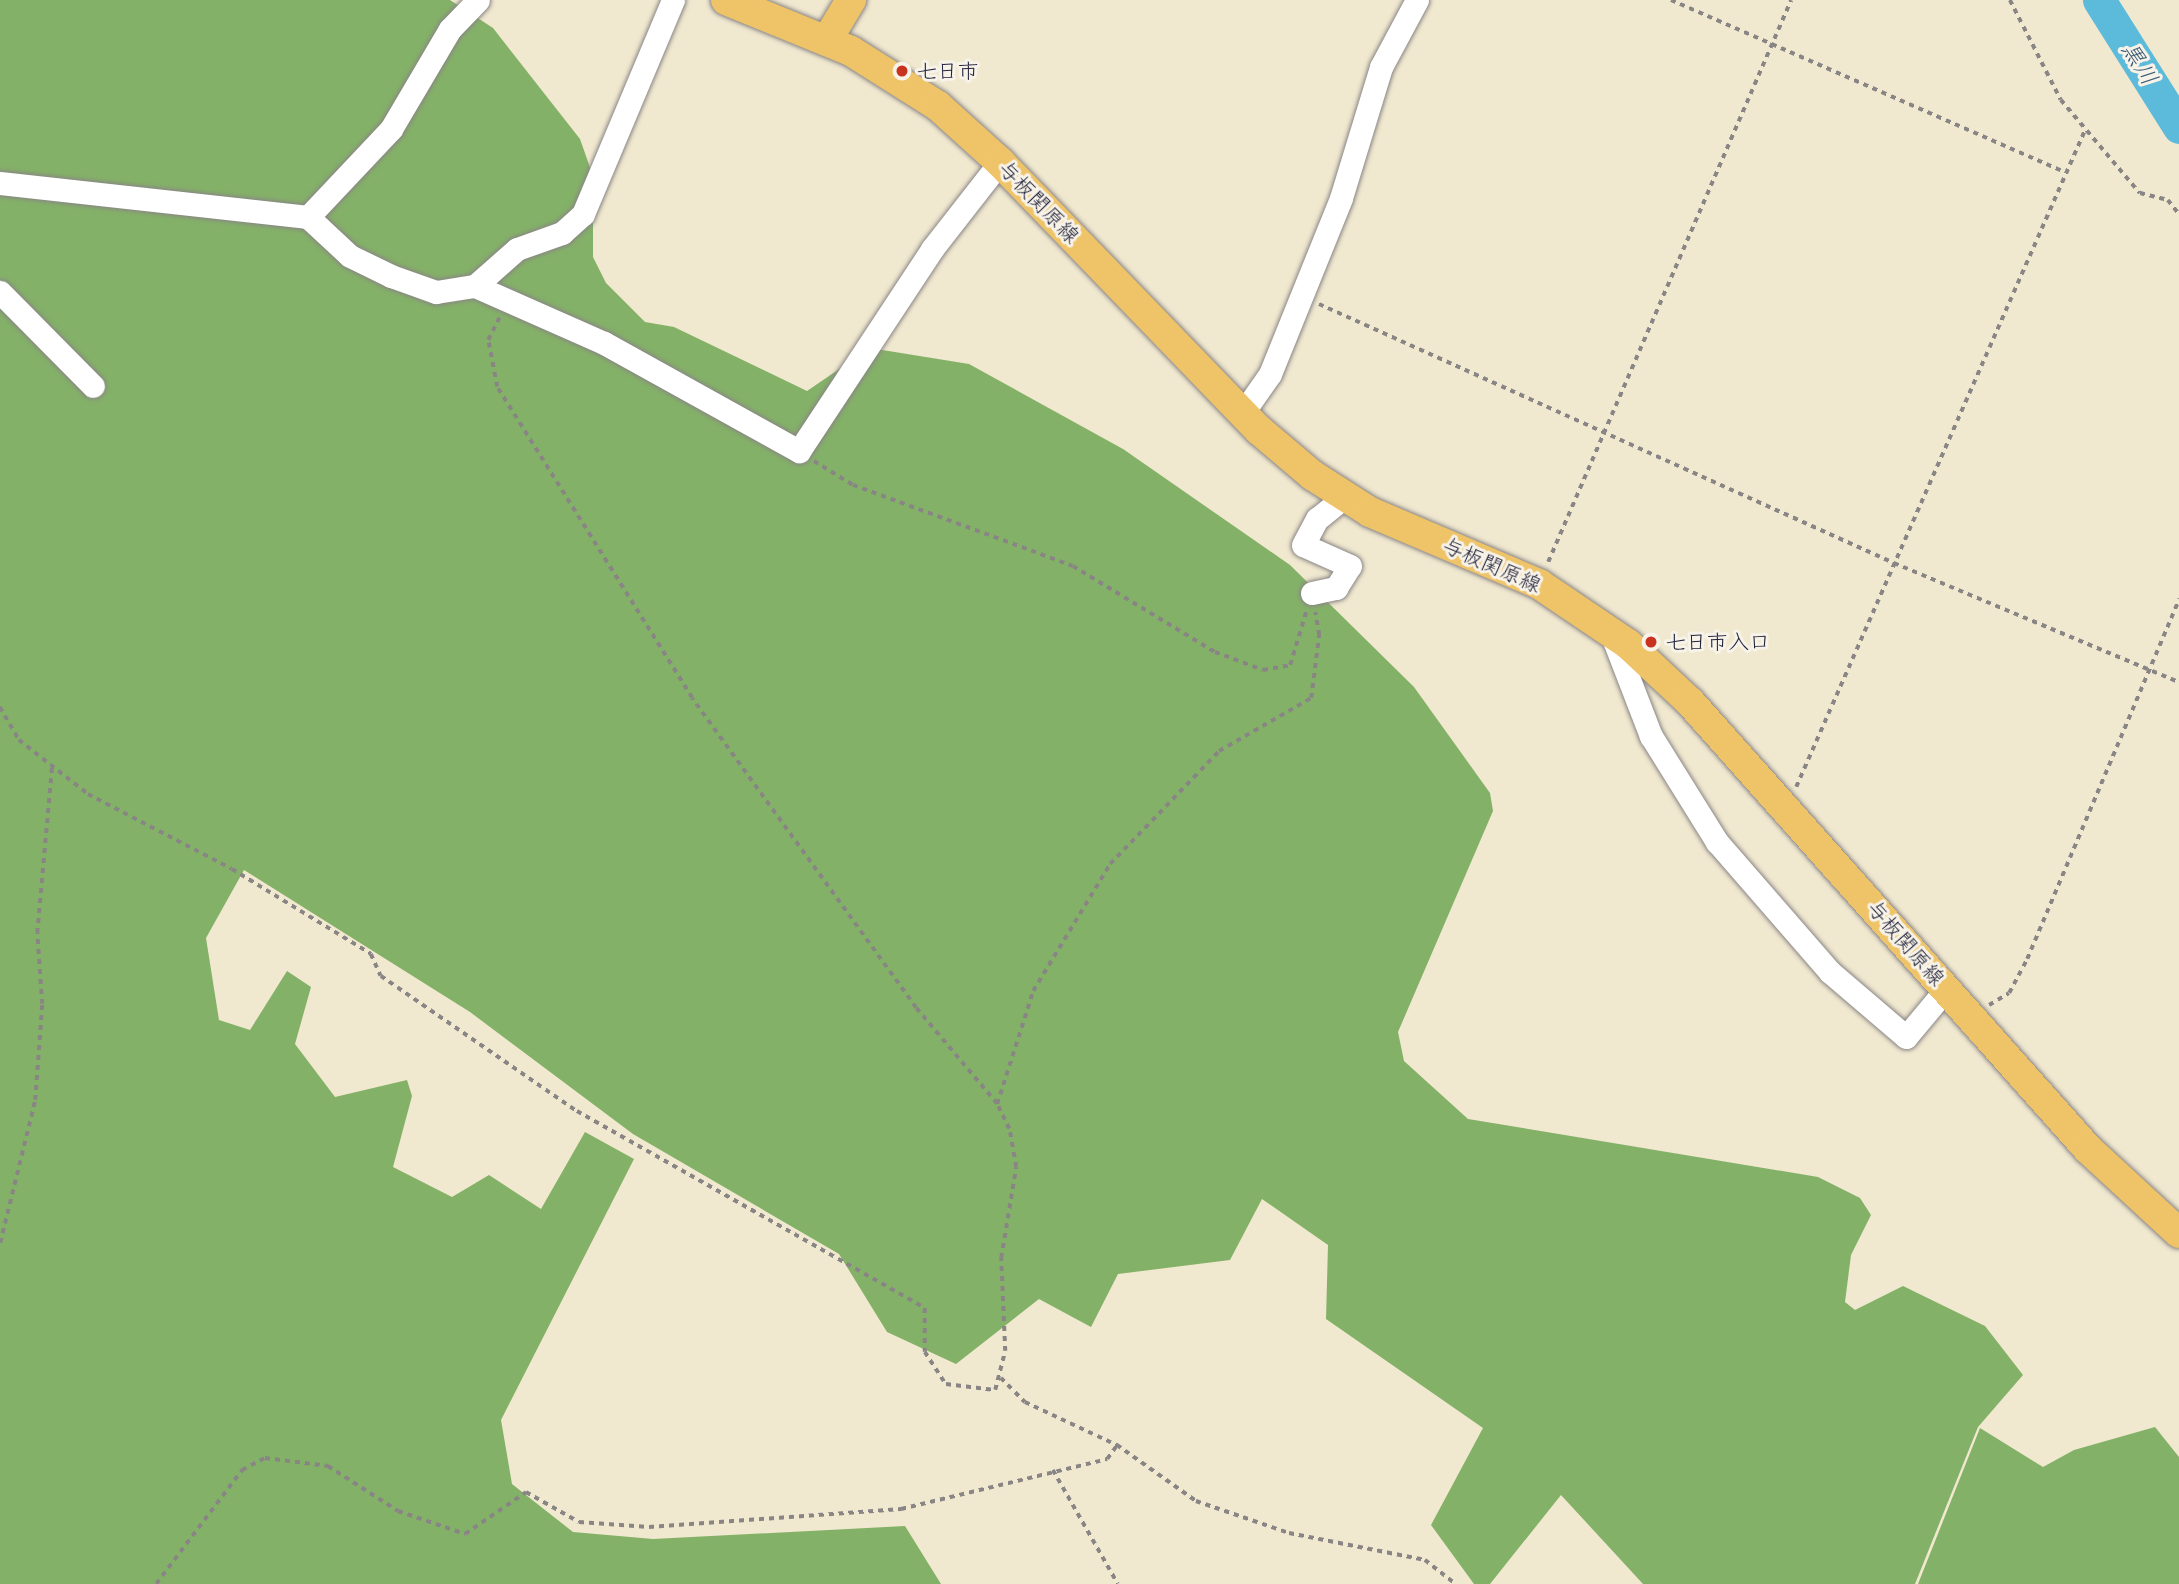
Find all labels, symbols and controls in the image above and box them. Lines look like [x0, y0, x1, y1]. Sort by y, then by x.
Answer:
water label: 黒川 [2115, 37, 2163, 91]
place label: 七日市 [916, 58, 979, 84]
marker: 七日市 [894, 63, 910, 79]
street label: 与板関原線 [993, 155, 1085, 249]
street label: 与板関原線 [1439, 532, 1545, 598]
place label: 七日市入口 [1665, 629, 1770, 655]
marker: 七日市入口 [1643, 634, 1659, 650]
street label: 与板関原線 [1862, 895, 1950, 991]

